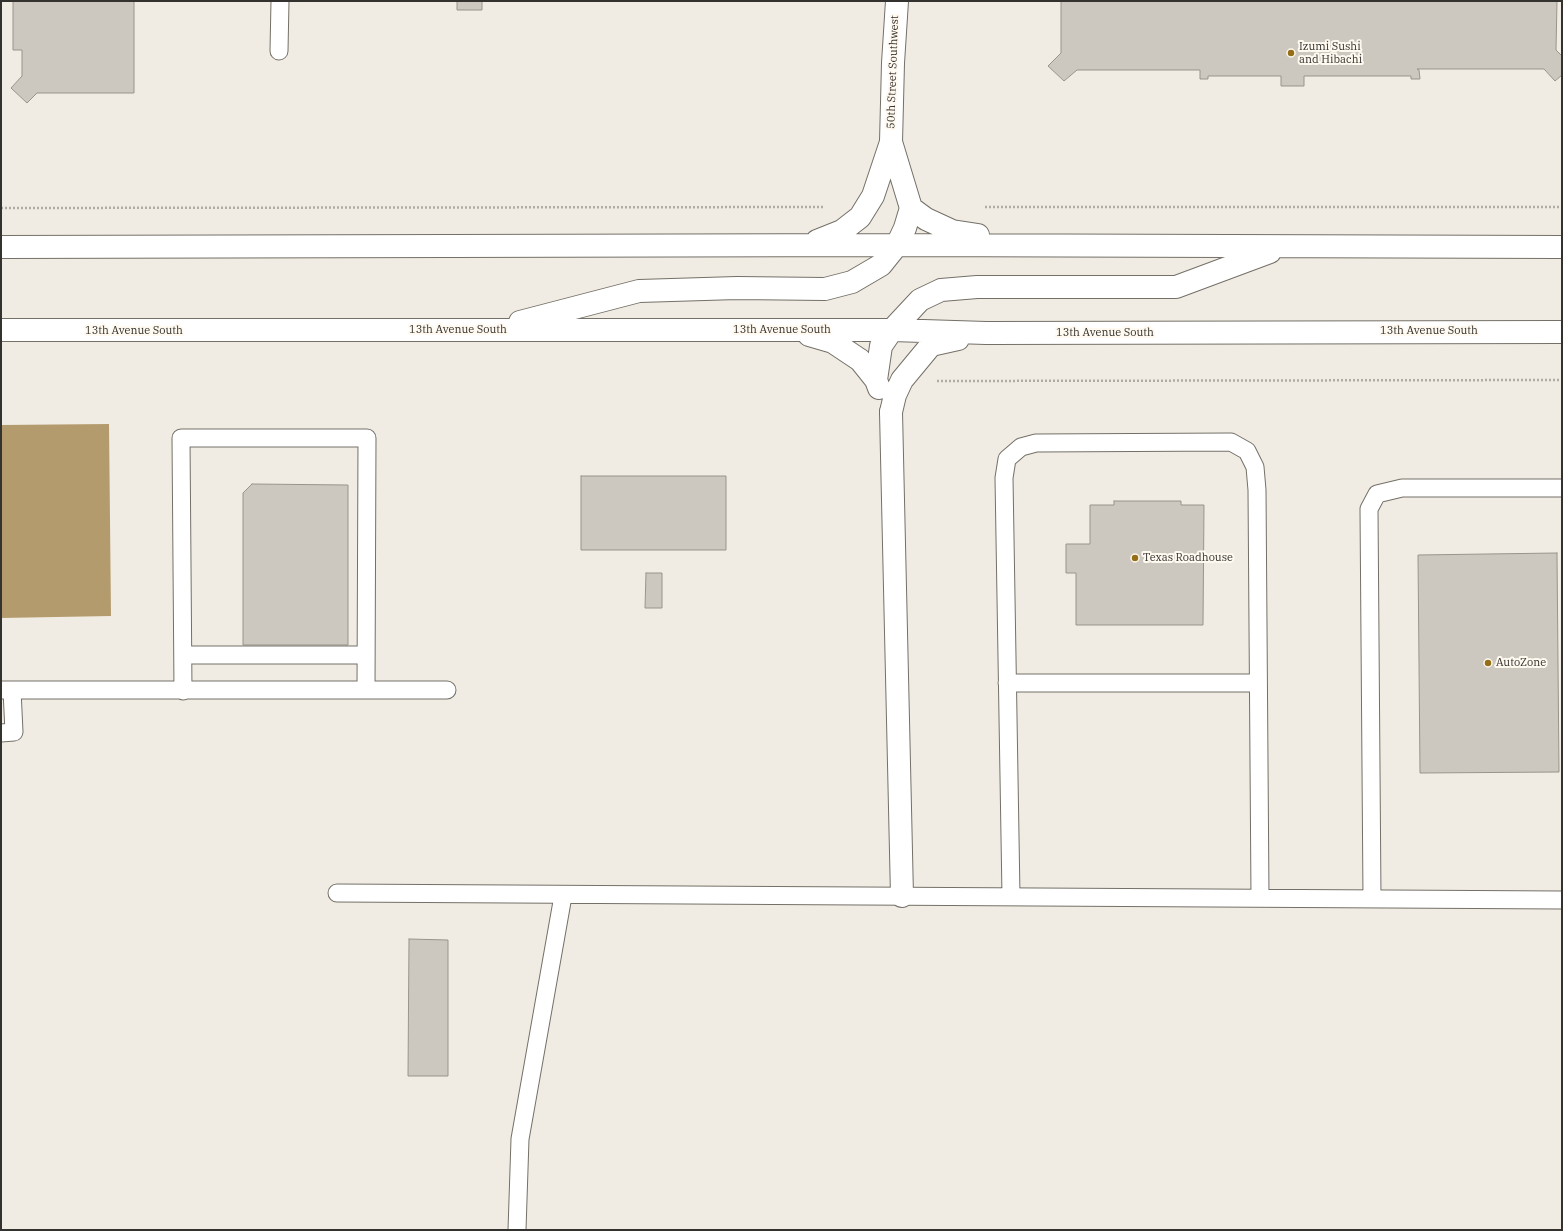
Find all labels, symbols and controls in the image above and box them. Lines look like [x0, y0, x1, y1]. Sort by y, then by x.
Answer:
street label: 50th Street Southwest [884, 15, 902, 129]
place label: Izumi Sushi and Hibachi [1299, 40, 1362, 66]
marker: Izumi Sushi and Hibachi [1286, 48, 1296, 58]
street label: 13th Avenue South [409, 323, 507, 337]
street label: 13th Avenue South [733, 323, 831, 337]
street label: 13th Avenue South [85, 324, 183, 338]
street label: 13th Avenue South [1380, 324, 1478, 338]
street label: 13th Avenue South [1056, 326, 1154, 340]
place label: Texas Roadhouse [1143, 551, 1233, 565]
marker: Texas Roadhouse [1130, 553, 1140, 563]
place label: AutoZone [1496, 656, 1546, 670]
marker: AutoZone [1483, 658, 1493, 668]

